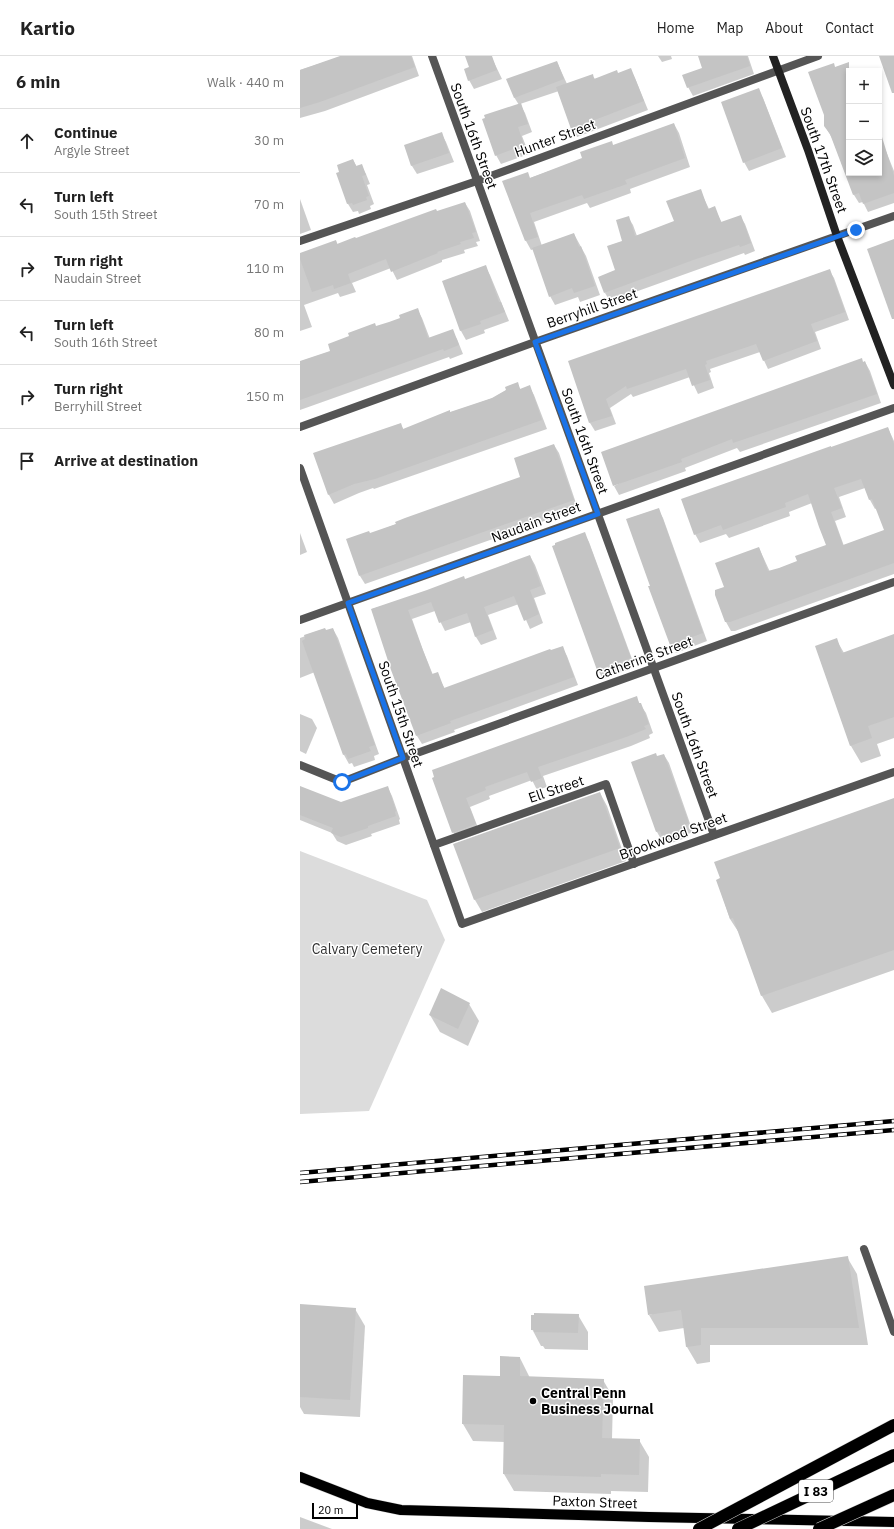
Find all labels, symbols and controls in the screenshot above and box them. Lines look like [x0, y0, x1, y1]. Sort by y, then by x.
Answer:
text: Kartio [20, 16, 75, 40]
text: Home [657, 19, 694, 37]
text: Map [716, 19, 743, 37]
text: About [765, 19, 803, 37]
text: Contact [825, 19, 874, 37]
map controls [846, 68, 882, 176]
button: + [846, 68, 882, 104]
text: 6 min [16, 71, 60, 93]
text: Walk · 440 m [207, 74, 284, 91]
street label: South 16th Street [446, 81, 502, 192]
button: − [846, 104, 882, 140]
street label: South 17th Street [796, 105, 852, 216]
street label: Hunter Street [512, 115, 598, 161]
text: Continue [54, 123, 118, 142]
icon: ahead [16, 130, 38, 152]
text: 30 m [254, 132, 284, 149]
button: layers [846, 140, 882, 176]
text: Argyle Street [54, 142, 130, 159]
text: Turn left [54, 187, 114, 206]
icon: left [16, 194, 38, 216]
text: 70 m [254, 196, 284, 213]
text: South 15th Street [54, 206, 158, 223]
route end [847, 221, 865, 239]
text: Turn right [54, 251, 123, 270]
icon: right [16, 258, 38, 280]
text: 110 m [246, 260, 284, 277]
text: Naudain Street [54, 270, 141, 287]
street label: Berryhill Street [544, 284, 640, 332]
text: Turn left [54, 315, 114, 334]
icon: left [16, 322, 38, 344]
text: 80 m [254, 324, 284, 341]
text: South 16th Street [54, 334, 158, 351]
text: Turn right [54, 379, 123, 398]
icon: right [16, 386, 38, 408]
street label: South 16th Street [557, 386, 613, 497]
text: 150 m [246, 388, 284, 405]
text: Berryhill Street [54, 398, 142, 415]
icon: arrive [16, 450, 38, 472]
text: Arrive at destination [54, 451, 198, 470]
street label: Naudain Street [489, 497, 583, 547]
street label: Catherine Street [593, 632, 695, 684]
street label: South 15th Street [374, 658, 428, 770]
street label: South 16th Street [667, 690, 723, 801]
street label: Ell Street [526, 771, 586, 807]
route start [333, 773, 351, 791]
street label: Brookwood Street [617, 808, 729, 864]
park label: Calvary Cemetery [312, 940, 422, 958]
place label: Central Penn Business Journal [541, 1384, 654, 1418]
marker: Central Penn Business Journal [528, 1396, 538, 1406]
road number: I 83 [799, 1480, 833, 1502]
street label: Paxton Street [552, 1492, 638, 1512]
scale bar [312, 1501, 358, 1520]
text: 20 m [318, 1503, 343, 1517]

